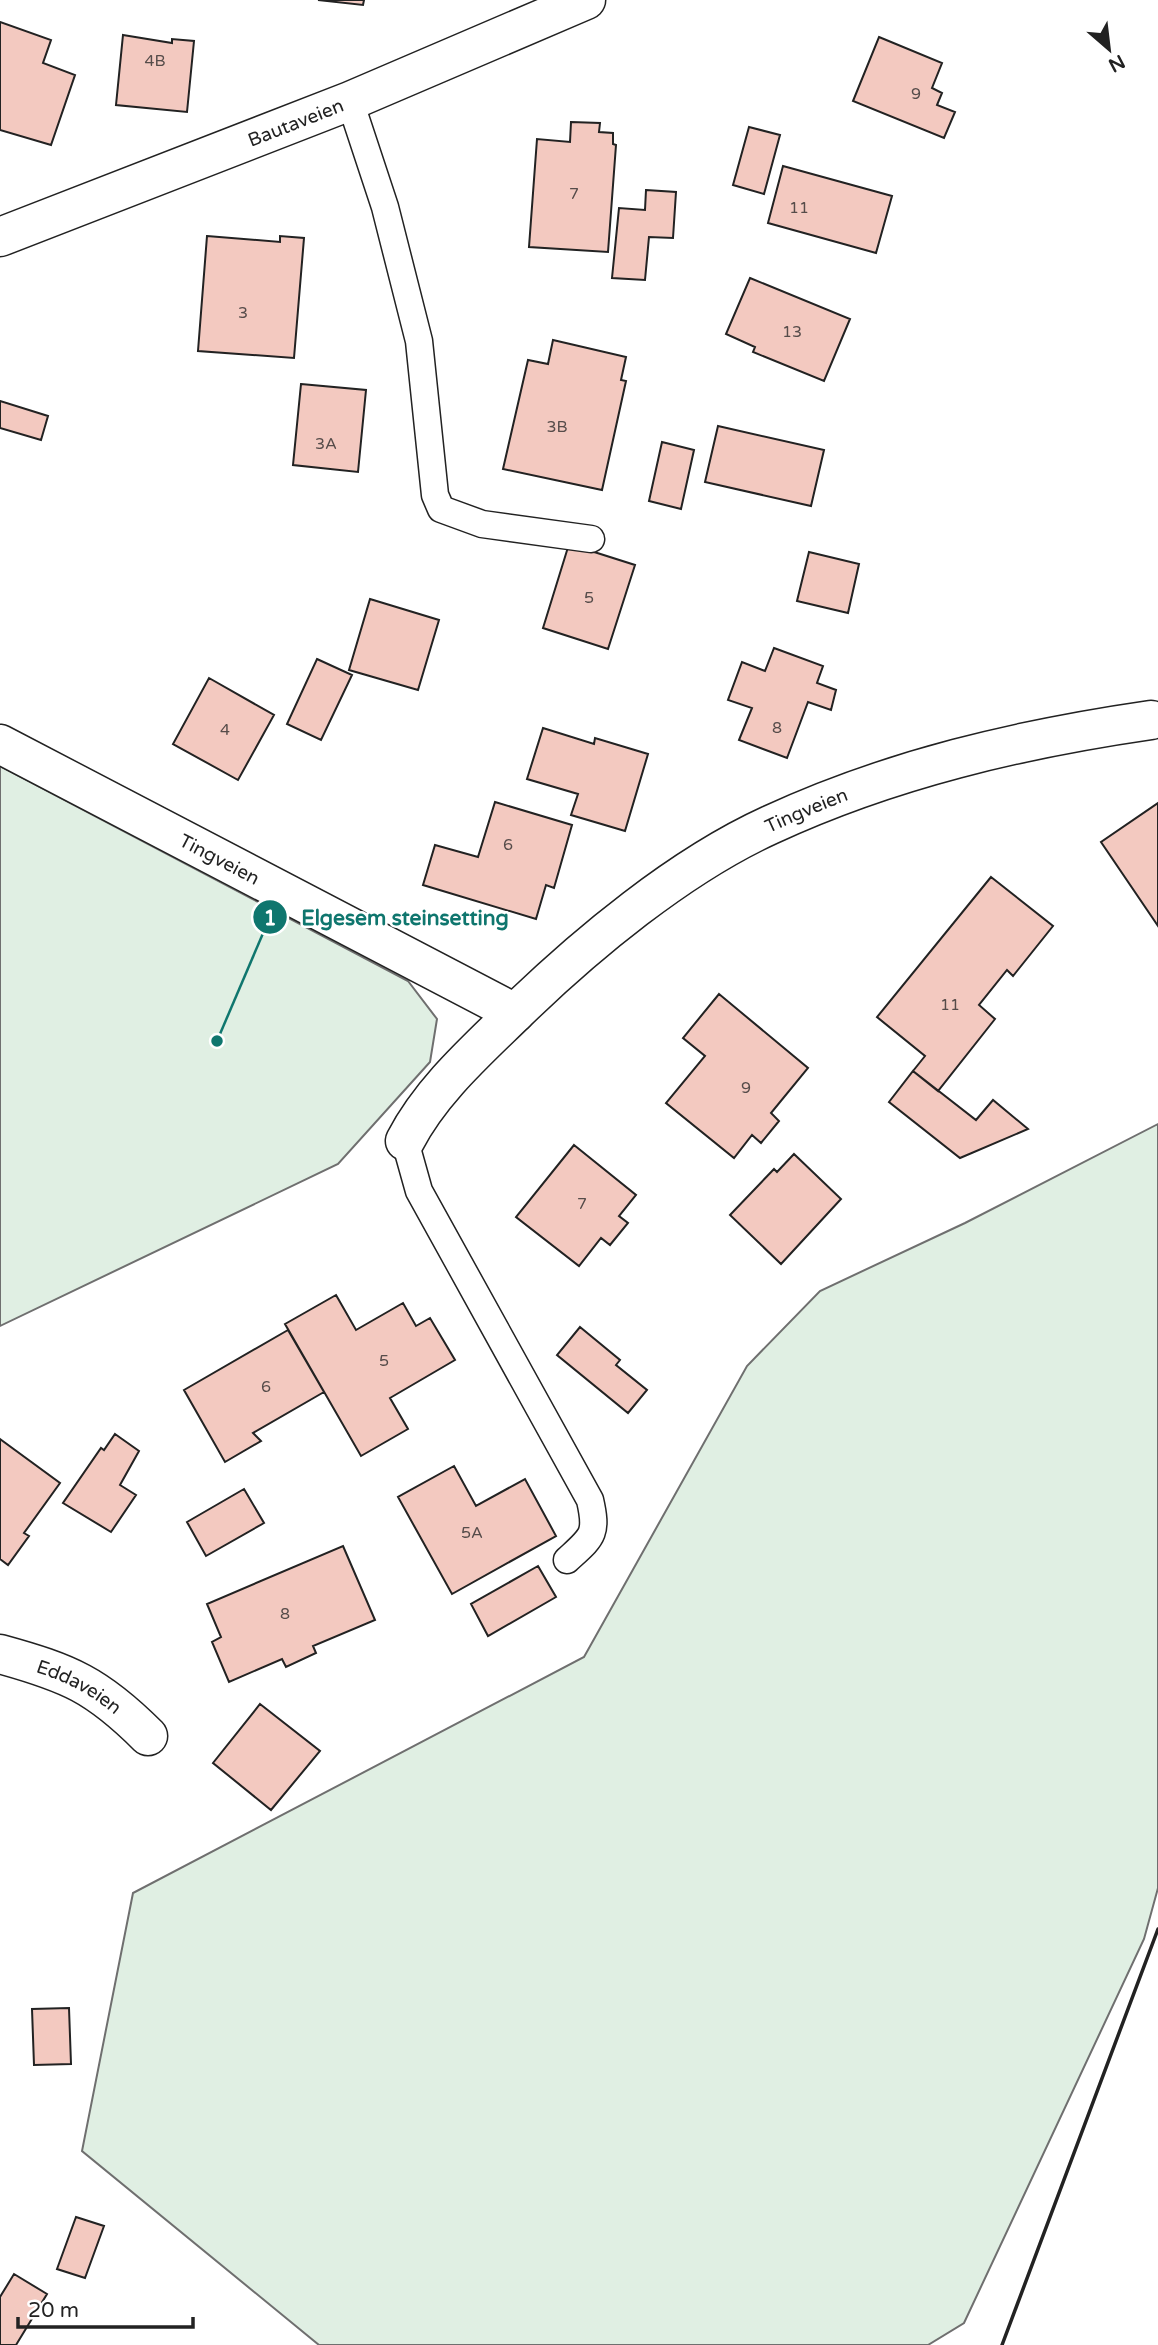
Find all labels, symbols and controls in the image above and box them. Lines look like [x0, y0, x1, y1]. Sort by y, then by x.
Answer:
north arrow [1074, 14, 1144, 84]
text: N [1105, 50, 1128, 76]
house number: 4B [144, 51, 166, 71]
house number: 9 [911, 84, 921, 104]
street label: Bautaveien [245, 95, 347, 152]
house number: 7 [569, 184, 579, 204]
house number: 11 [789, 198, 809, 218]
house number: 3 [238, 303, 248, 323]
house number: 13 [782, 322, 802, 342]
house number: 3B [546, 417, 568, 437]
house number: 3A [315, 434, 337, 454]
house number: 5 [584, 588, 594, 608]
house number: 8 [772, 718, 782, 738]
house number: 4 [220, 720, 230, 740]
street label: Tingveien [762, 784, 851, 838]
street label: Tingveien [175, 830, 263, 890]
house number: 6 [503, 835, 513, 855]
callout: Elgesem steinsetting [252, 896, 523, 938]
text: 1 [263, 906, 277, 931]
text: Elgesem steinsetting [301, 906, 509, 931]
house number: 11 [940, 995, 960, 1015]
house number: 9 [741, 1078, 751, 1098]
house number: 7 [577, 1194, 587, 1214]
house number: 5 [379, 1351, 389, 1371]
house number: 6 [261, 1377, 271, 1397]
house number: 5A [461, 1523, 483, 1543]
house number: 8 [280, 1604, 290, 1624]
street label: Eddaveien [34, 1656, 126, 1719]
scale bar [18, 2286, 192, 2330]
text: 20 m [28, 2298, 79, 2323]

